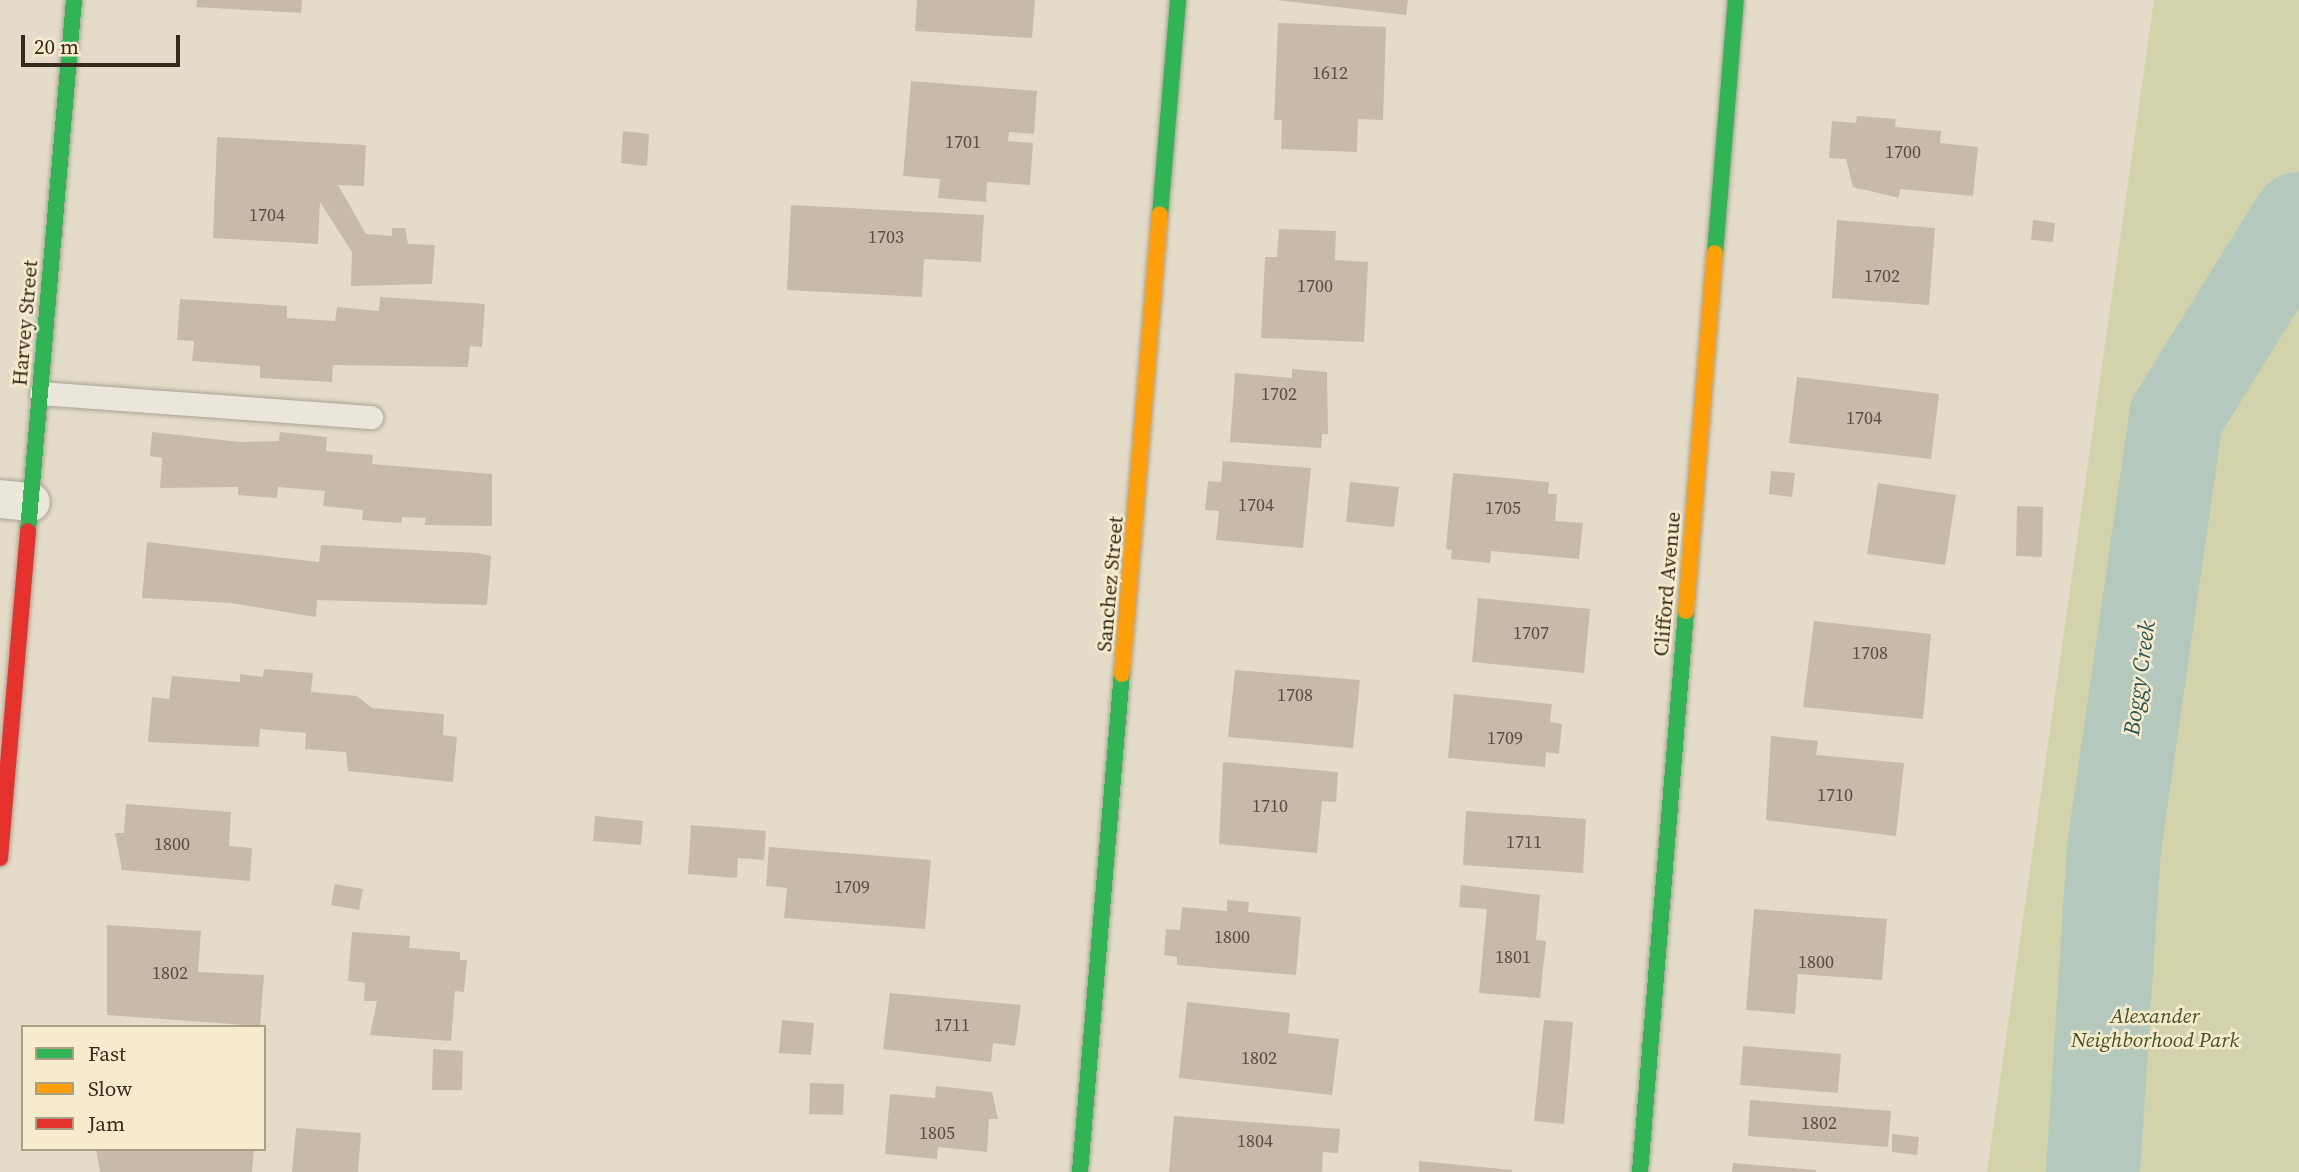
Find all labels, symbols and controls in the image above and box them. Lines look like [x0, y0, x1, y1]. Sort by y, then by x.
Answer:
scale bar [24, 21, 184, 65]
text: 20 m [34, 32, 79, 61]
house number: 1612 [1312, 62, 1348, 84]
house number: 1701 [945, 131, 981, 153]
house number: 1700 [1885, 141, 1921, 163]
house number: 1704 [249, 204, 285, 226]
house number: 1703 [868, 226, 904, 248]
street label: Harvey Street [7, 259, 43, 387]
house number: 1702 [1864, 265, 1900, 287]
house number: 1700 [1297, 275, 1333, 297]
house number: 1702 [1261, 383, 1297, 405]
house number: 1704 [1846, 407, 1882, 429]
house number: 1704 [1238, 494, 1274, 516]
house number: 1705 [1485, 497, 1521, 519]
street label: Clifford Avenue [1648, 511, 1686, 657]
street label: Sanchez Street [1092, 515, 1128, 653]
water label: Boggy Creek [2117, 619, 2161, 737]
house number: 1707 [1513, 622, 1549, 644]
house number: 1708 [1852, 642, 1888, 664]
house number: 1708 [1277, 684, 1313, 706]
house number: 1709 [1487, 727, 1523, 749]
house number: 1710 [1817, 784, 1853, 806]
house number: 1710 [1252, 795, 1288, 817]
house number: 1711 [1506, 831, 1542, 853]
house number: 1800 [154, 833, 190, 855]
house number: 1709 [834, 876, 870, 898]
house number: 1800 [1214, 926, 1250, 948]
house number: 1801 [1495, 946, 1531, 968]
house number: 1800 [1798, 951, 1834, 973]
house number: 1802 [152, 962, 188, 984]
park label: Alexander Neighborhood Park [2071, 1003, 2239, 1053]
house number: 1711 [934, 1014, 970, 1036]
legend [21, 1025, 266, 1151]
text: Fast [88, 1039, 126, 1068]
house number: 1802 [1241, 1047, 1277, 1069]
text: Slow [88, 1074, 132, 1103]
text: Jam [88, 1109, 125, 1138]
house number: 1802 [1801, 1112, 1837, 1134]
house number: 1805 [919, 1122, 955, 1144]
house number: 1804 [1237, 1130, 1273, 1152]

